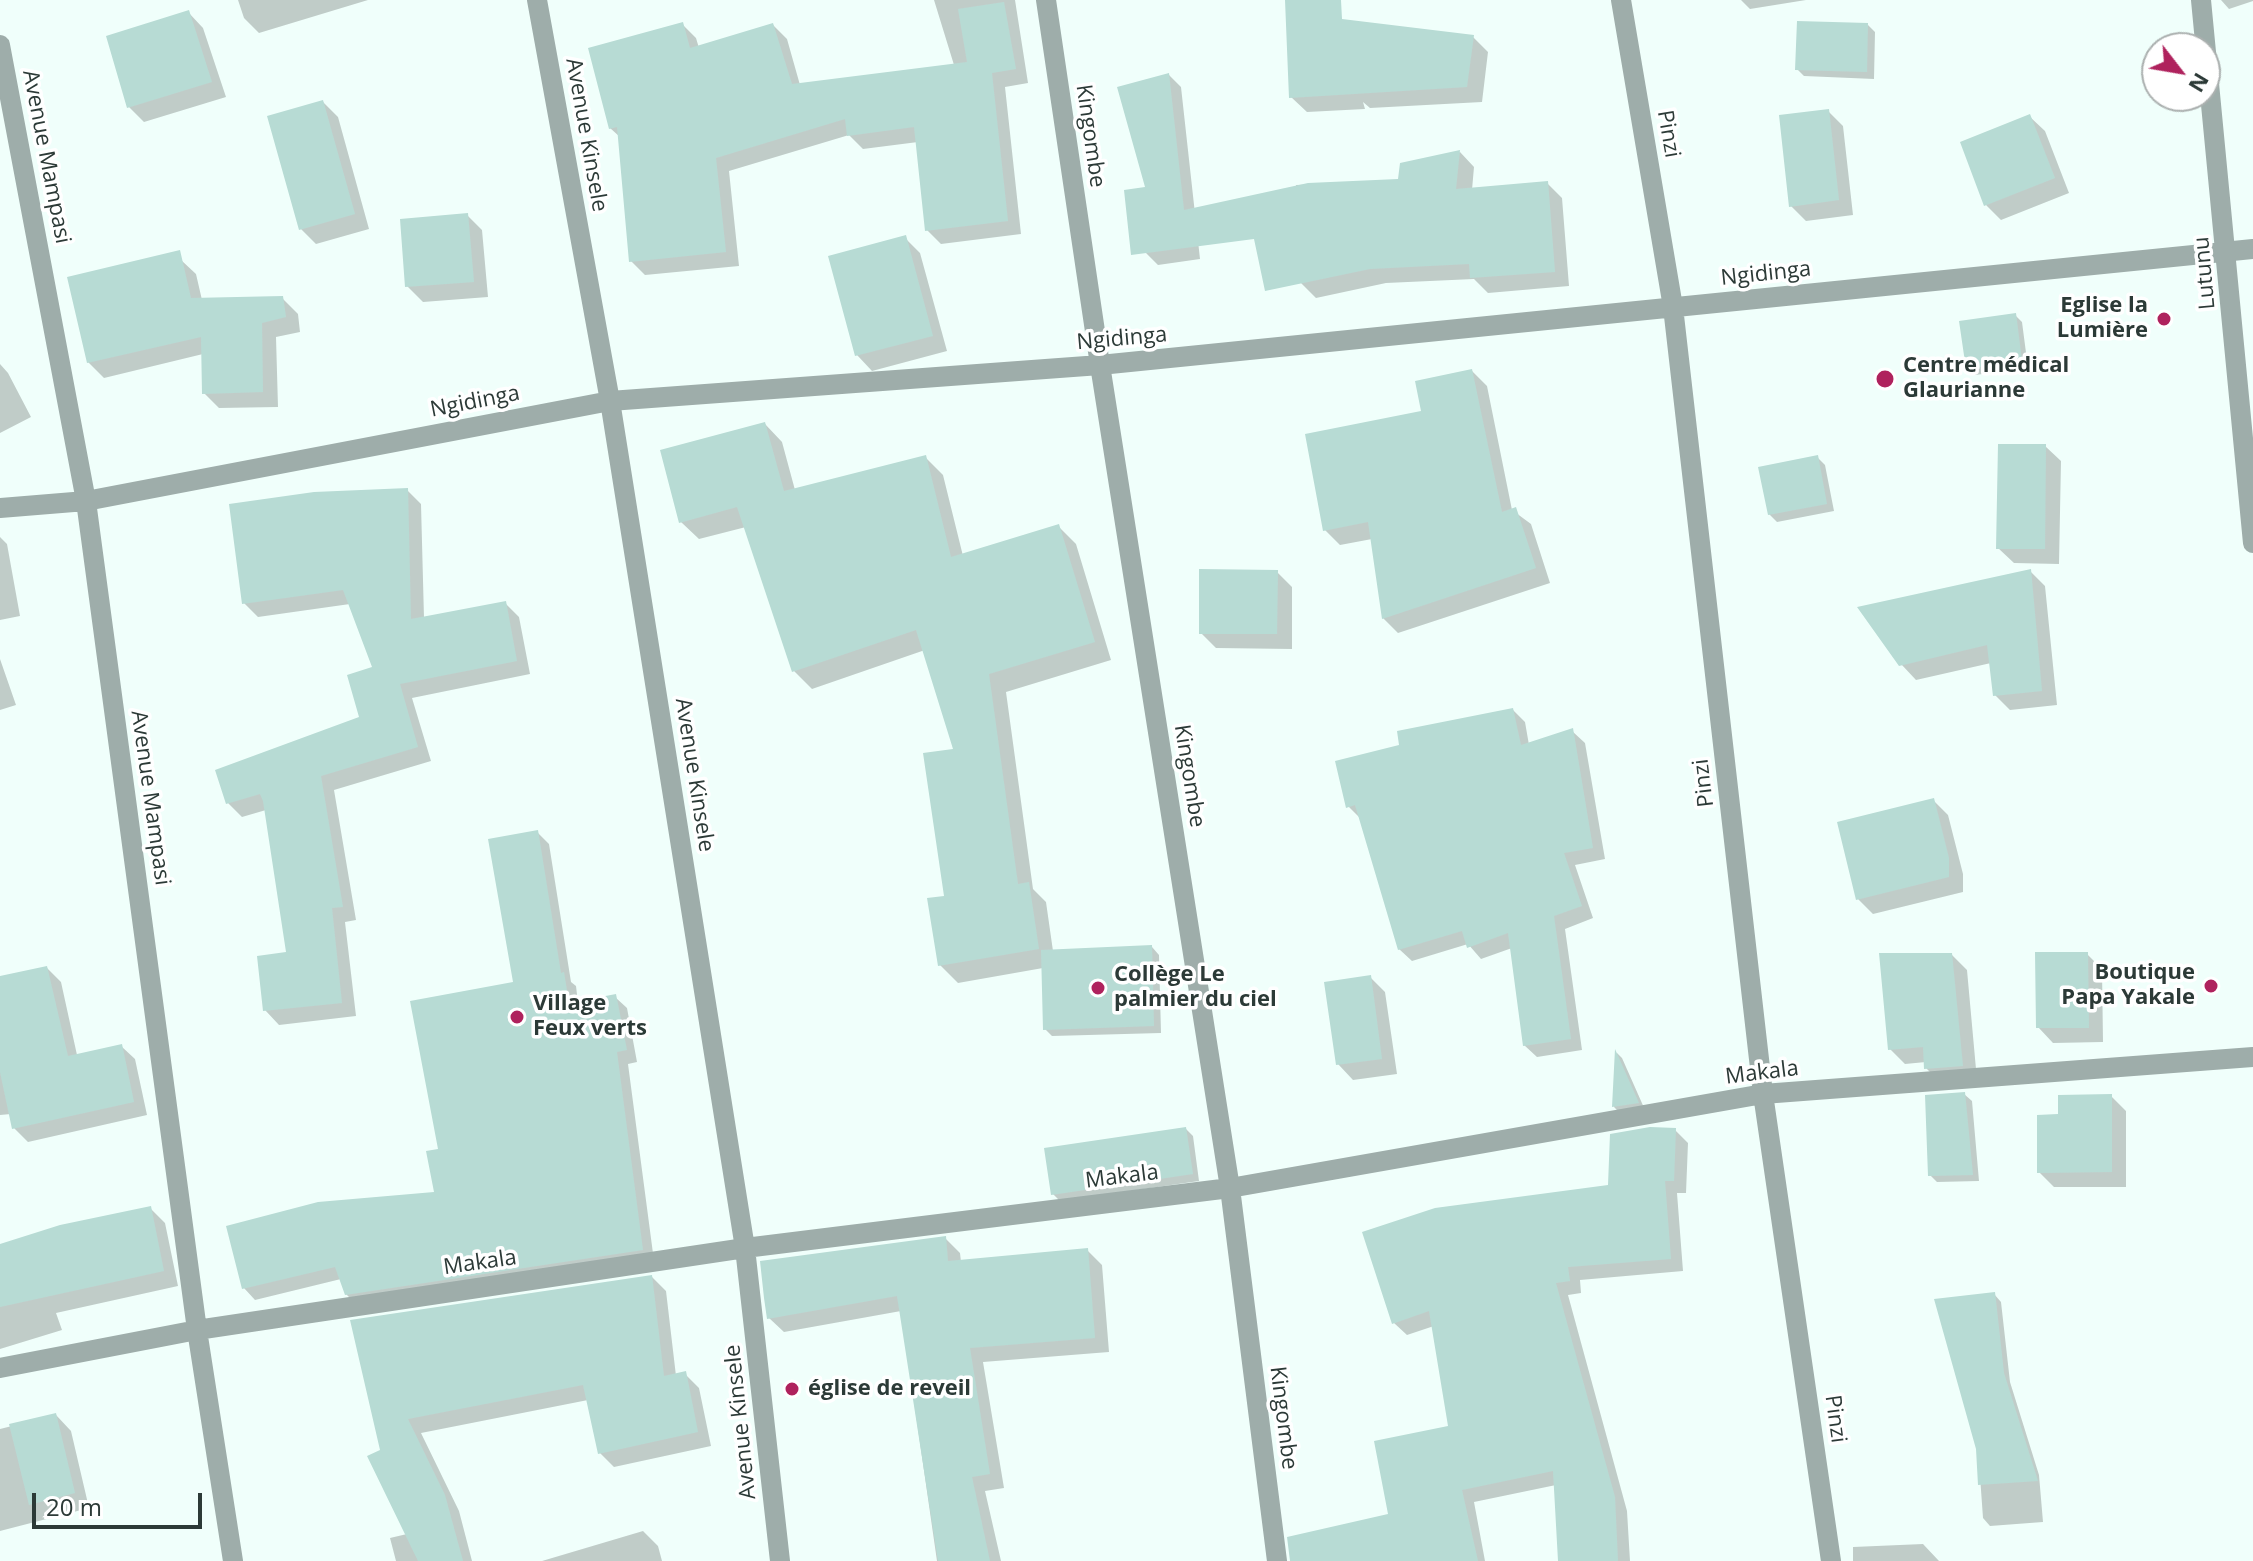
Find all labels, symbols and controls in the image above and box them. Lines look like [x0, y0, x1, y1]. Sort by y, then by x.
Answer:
north arrow [2141, 32, 2221, 112]
street label: Avenue Kinsele [559, 56, 613, 214]
street label: Avenue Mampasi [16, 68, 76, 246]
text: N [2182, 68, 2217, 99]
street label: Kingombe [1070, 83, 1110, 189]
street label: Pinzi [1651, 108, 1685, 160]
street label: Lutunu [2189, 235, 2221, 311]
street label: Ngidinga [1719, 256, 1813, 292]
place label: Eglise la Lumière [2057, 293, 2148, 344]
marker: Eglise la Lumière [2155, 310, 2173, 328]
street label: Ngidinga [1076, 322, 1168, 356]
place label: Centre médical Glaurianne [1903, 353, 2069, 404]
marker: Centre médical Glaurianne [1874, 368, 1896, 390]
street label: Ngidinga [428, 380, 522, 424]
street label: Avenue Kinsele [669, 696, 719, 854]
street label: Avenue Mampasi [125, 709, 175, 887]
street label: Kingombe [1168, 723, 1210, 829]
street label: Pinzi [1688, 757, 1720, 809]
place label: Boutique Papa Yakale [2061, 960, 2195, 1012]
place label: Collège Le palmier du ciel [1114, 962, 1277, 1014]
marker: Boutique Papa Yakale [2202, 977, 2220, 995]
marker: Collège Le palmier du ciel [1089, 979, 1107, 997]
place label: Village Feux verts [533, 991, 647, 1042]
marker: Village Feux verts [508, 1008, 526, 1026]
street label: Makala [1724, 1055, 1800, 1091]
street label: Makala [1084, 1159, 1160, 1195]
street label: Makala [442, 1245, 518, 1281]
street label: Avenue Kinsele [720, 1343, 762, 1501]
street label: Kingombe [1264, 1365, 1302, 1471]
place label: église de reveil [808, 1376, 971, 1402]
marker: église de reveil [783, 1380, 801, 1398]
street label: Pinzi [1819, 1393, 1851, 1445]
scale bar [36, 1477, 206, 1527]
text: 20 m [46, 1490, 102, 1523]

